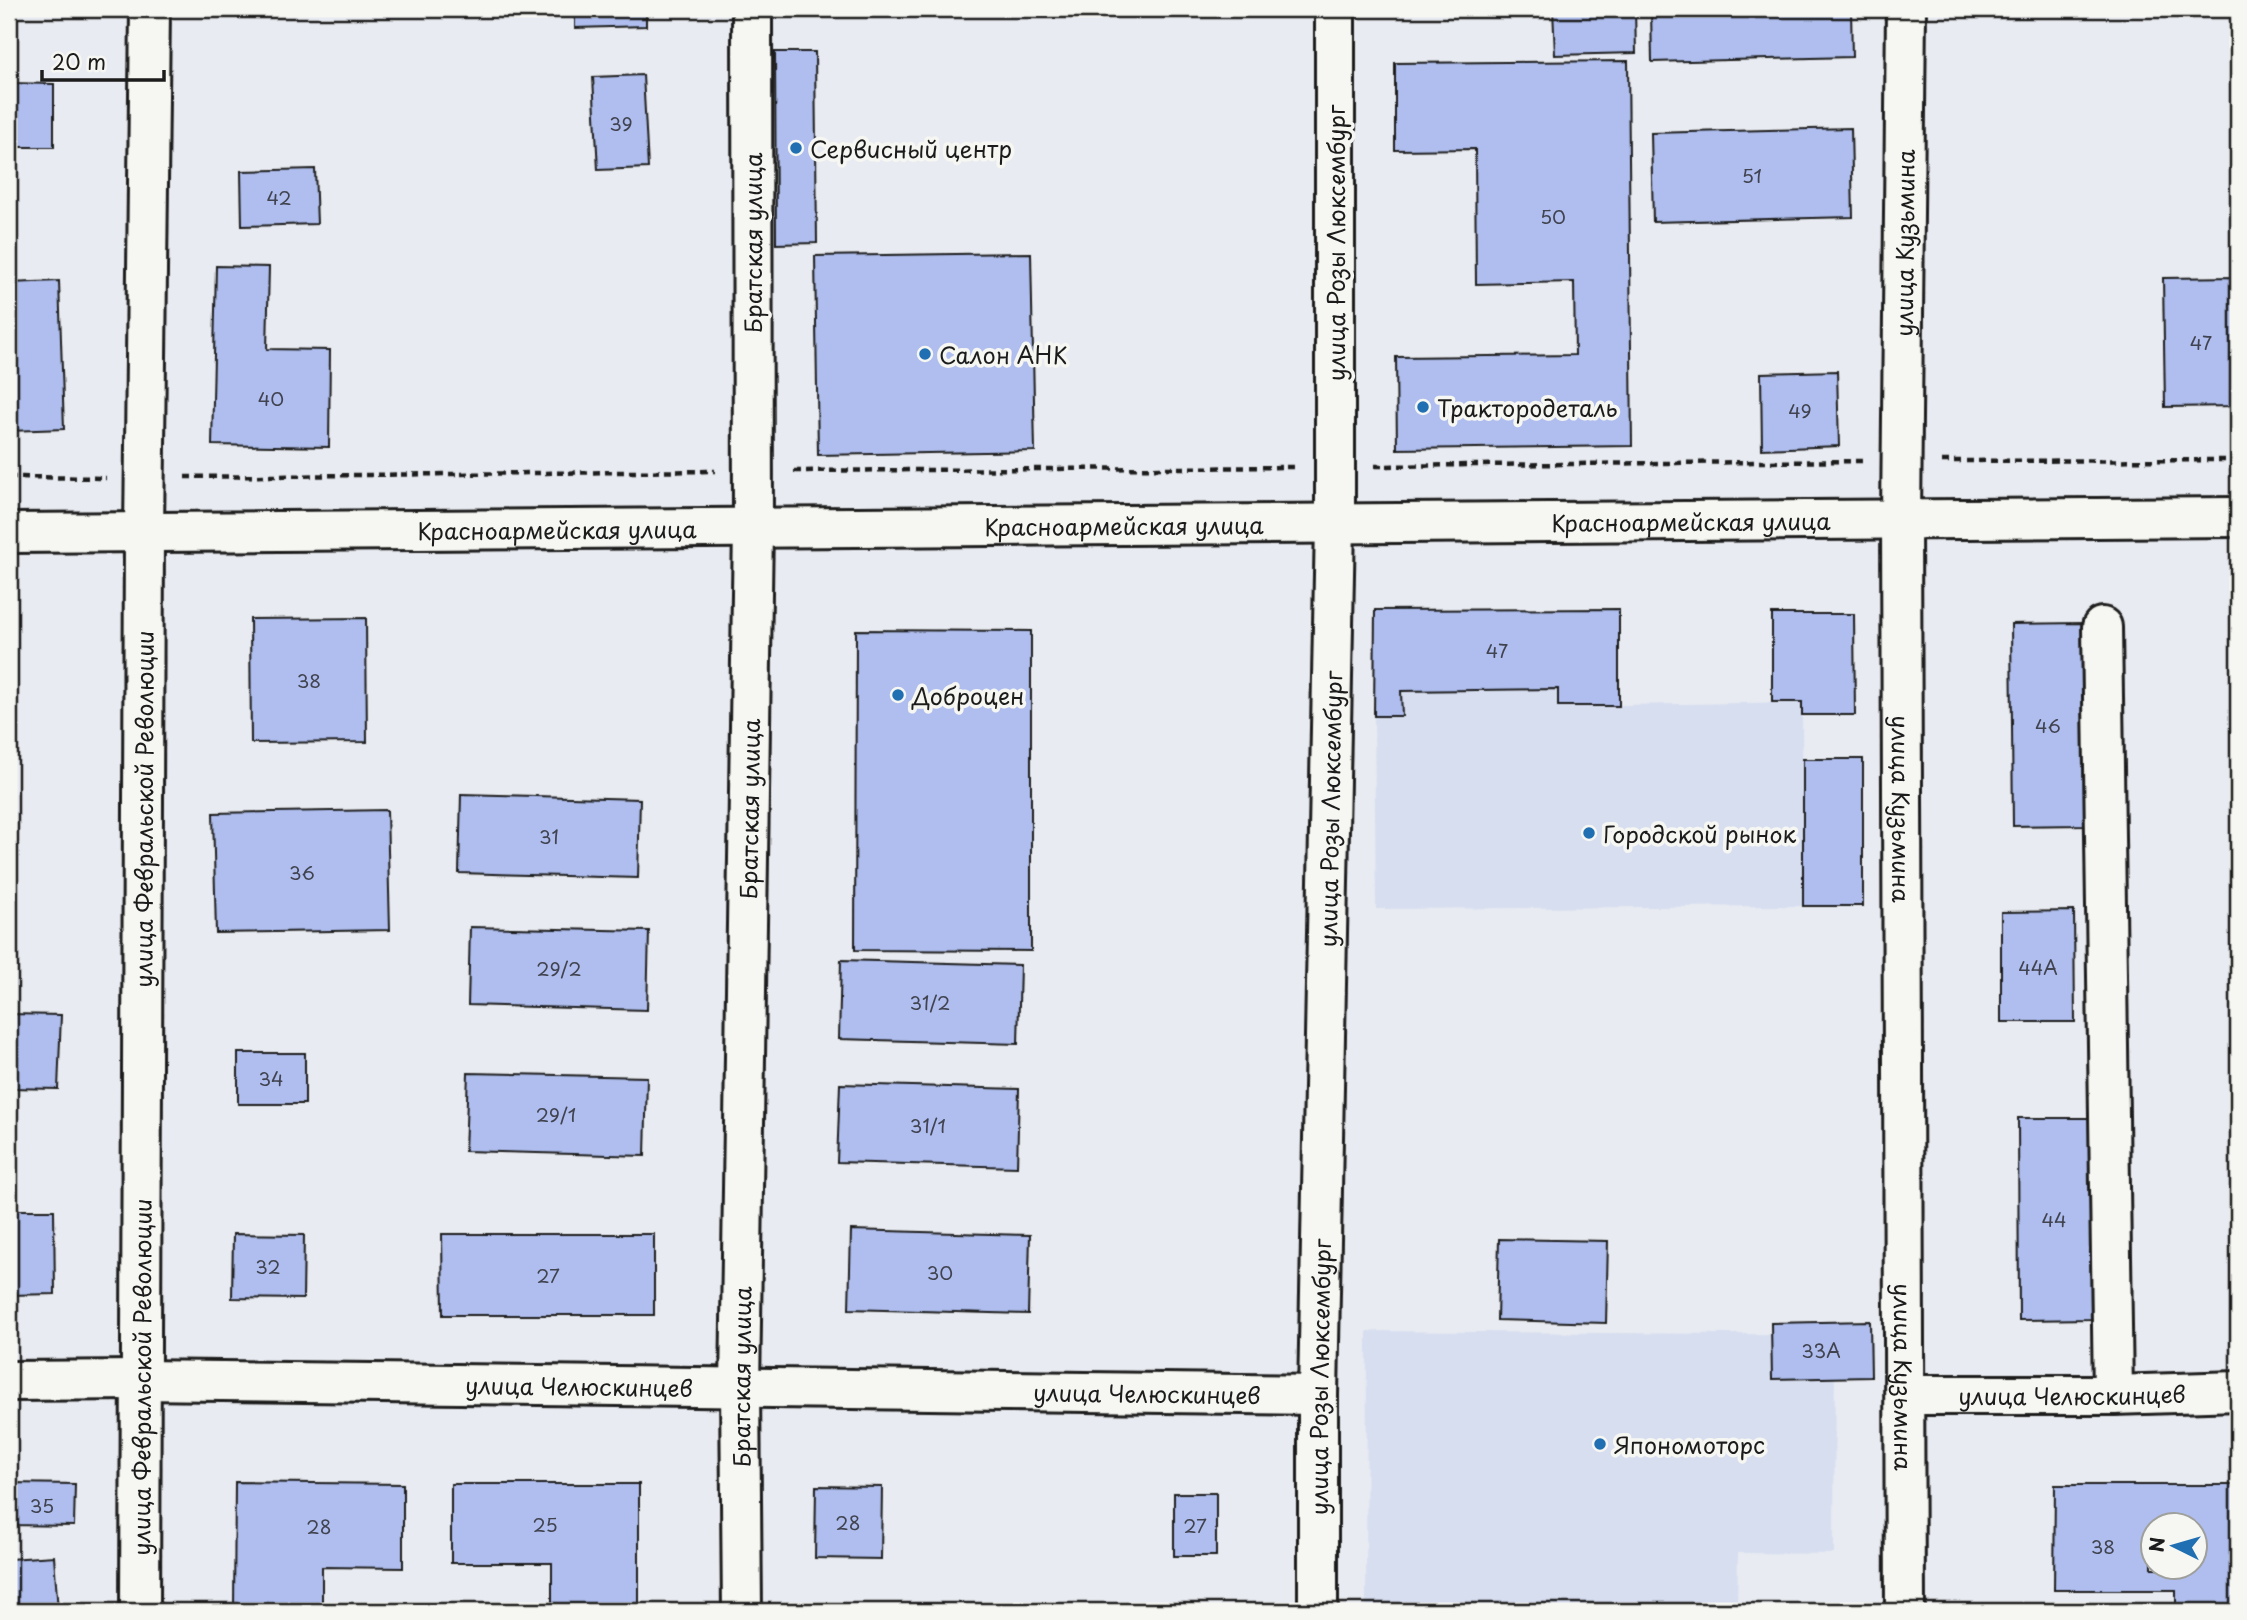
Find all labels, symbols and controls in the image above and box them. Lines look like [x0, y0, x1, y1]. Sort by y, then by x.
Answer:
scale bar [42, 38, 164, 82]
text: 20 m [52, 45, 106, 77]
street label: улица Розы Люксембург [1318, 104, 1353, 381]
house number: 39 [609, 109, 633, 137]
place label: Сервисный центр [810, 131, 1012, 166]
marker: Сервисный центр [788, 140, 804, 156]
street label: улица Кузьмина [1885, 149, 1922, 337]
street label: Братская улица [735, 152, 770, 333]
house number: 51 [1742, 161, 1762, 189]
house number: 42 [266, 183, 292, 211]
house number: 50 [1540, 202, 1566, 230]
house number: 47 [2190, 328, 2212, 356]
place label: Салон АНК [939, 337, 1067, 372]
marker: Салон АНК [917, 346, 933, 362]
house number: 40 [258, 384, 284, 412]
place label: Трактородеталь [1437, 390, 1618, 425]
house number: 49 [1788, 396, 1812, 424]
marker: Трактородеталь [1415, 399, 1431, 415]
street label: Красноармейская улица [1551, 502, 1831, 539]
street label: Красноармейская улица [984, 506, 1264, 543]
street label: Красноармейская улица [417, 511, 697, 548]
street label: улица Февральской Революции [125, 630, 161, 988]
house number: 47 [1486, 636, 1508, 664]
house number: 38 [297, 666, 321, 694]
street label: улица Розы Люксембург [1309, 670, 1350, 948]
place label: Доброцен [911, 678, 1024, 713]
marker: Доброцен [890, 687, 906, 703]
house number: 46 [2035, 711, 2061, 739]
street label: улица Кузьмина [1884, 715, 1920, 903]
street label: Братская улица [730, 718, 768, 900]
place label: Городской рынок [1603, 816, 1796, 851]
house number: 31 [539, 822, 559, 850]
marker: Городской рынок [1581, 825, 1597, 841]
house number: 36 [289, 858, 315, 886]
house number: 44А [2018, 953, 2058, 981]
house number: 29/2 [536, 954, 582, 982]
house number: 31/2 [910, 988, 950, 1016]
house number: 34 [258, 1064, 284, 1092]
house number: 29/1 [536, 1100, 576, 1128]
house number: 31/1 [910, 1111, 946, 1139]
street label: улица Февральской Революции [123, 1198, 159, 1556]
house number: 44 [2041, 1205, 2067, 1233]
street label: улица Розы Люксембург [1300, 1238, 1339, 1515]
house number: 32 [255, 1252, 281, 1280]
house number: 30 [927, 1258, 953, 1286]
house number: 27 [536, 1261, 560, 1289]
street label: улица Кузьмина [1886, 1283, 1922, 1471]
street label: Братская улица [722, 1286, 759, 1468]
house number: 33А [1801, 1336, 1841, 1364]
street label: улица Челюскинцев [465, 1367, 693, 1405]
street label: улица Челюскинцев [1033, 1374, 1261, 1412]
street label: улица Челюскинцев [1958, 1375, 2186, 1413]
place label: Япономоторс [1614, 1427, 1765, 1462]
marker: Япономоторс [1592, 1436, 1608, 1452]
house number: 35 [30, 1491, 54, 1519]
house number: 28 [835, 1508, 861, 1536]
house number: 25 [532, 1510, 558, 1538]
house number: 27 [1183, 1511, 1207, 1539]
house number: 28 [306, 1512, 332, 1540]
north arrow [2138, 1512, 2208, 1582]
house number: 38 [2091, 1532, 2115, 1560]
text: N [2141, 1536, 2171, 1553]

